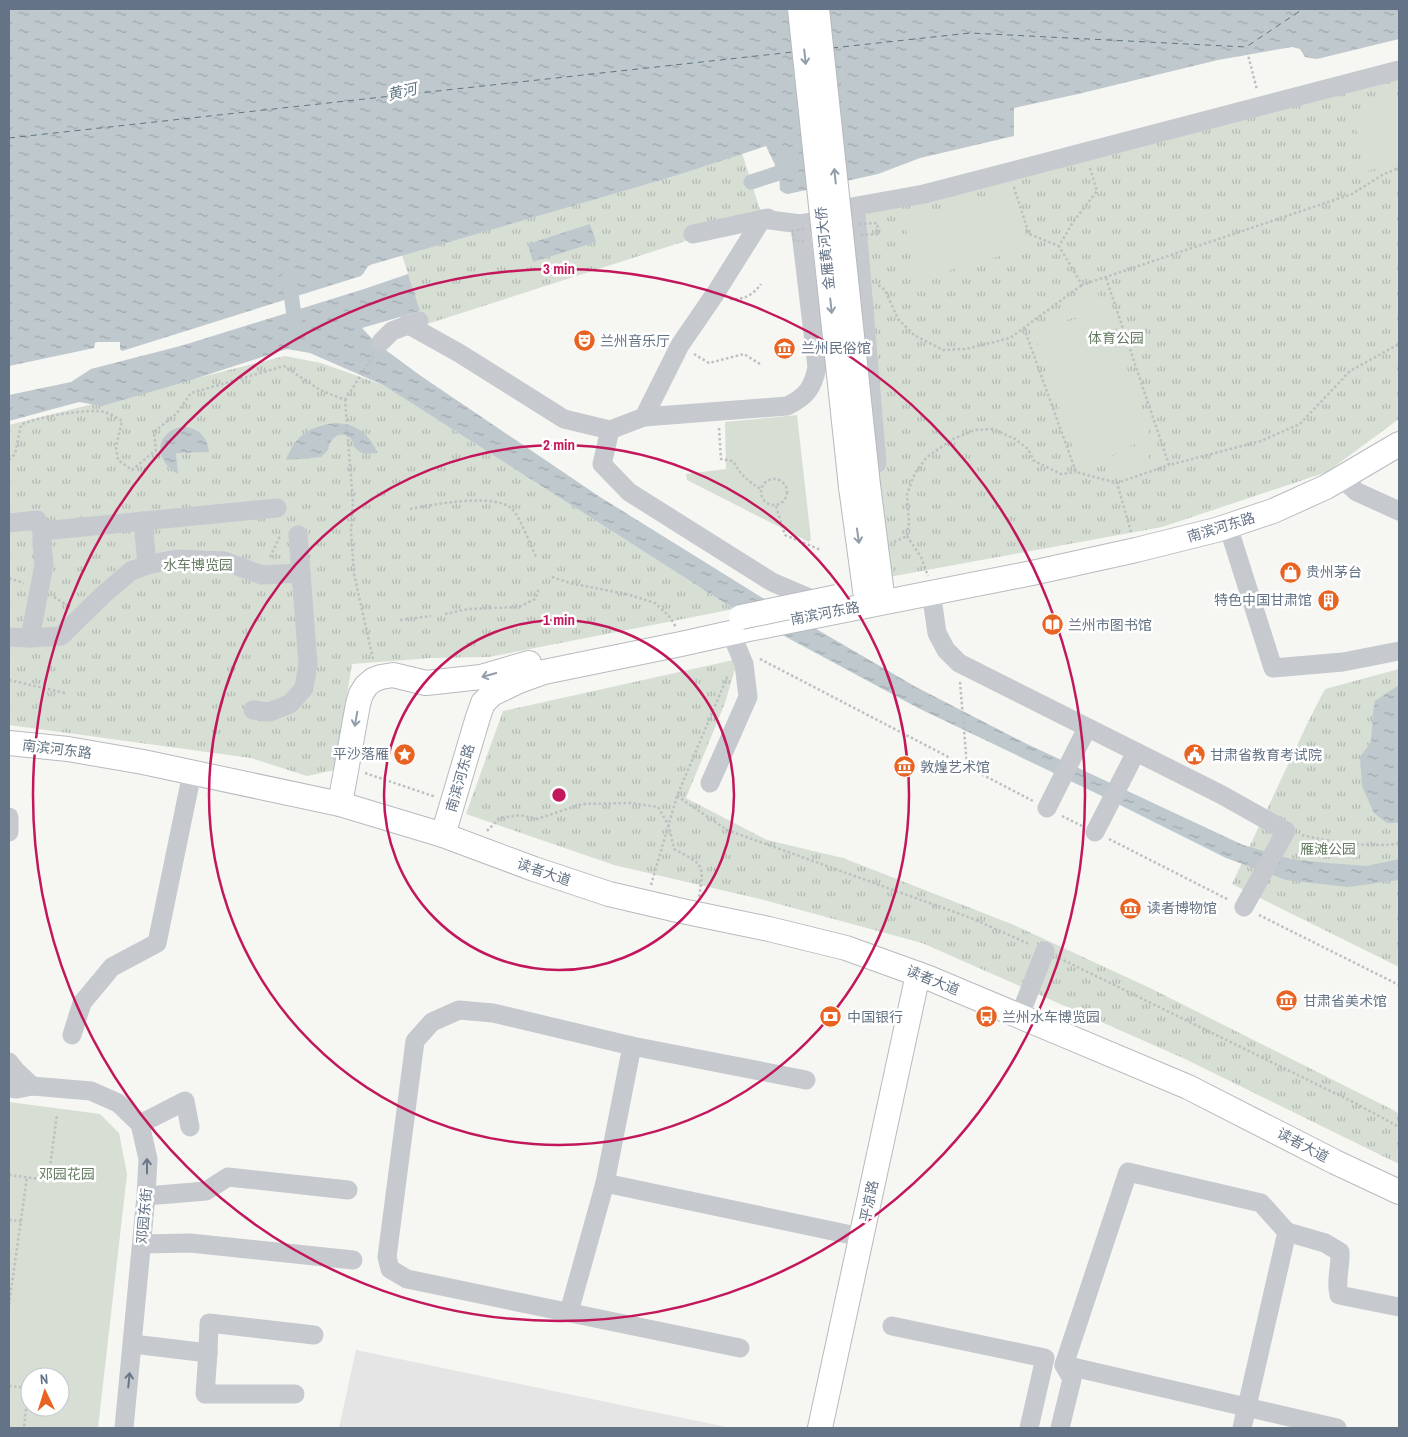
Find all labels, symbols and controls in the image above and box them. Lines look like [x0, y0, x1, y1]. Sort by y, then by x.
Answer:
one-way arrow [800, 49, 810, 65]
water label: 黄河 [385, 77, 422, 105]
one-way arrow [830, 168, 840, 184]
street label: 金雁黄河大侨 [812, 205, 838, 291]
text: 3 min [543, 258, 575, 279]
one-way arrow [826, 298, 836, 314]
theatre icon: 兰州音乐厅 [572, 329, 596, 353]
park label: 体育公园 [1088, 329, 1144, 347]
place label: 兰州音乐厅 [600, 332, 670, 350]
museum icon: 兰州民俗馆 [773, 336, 797, 360]
place label: 兰州民俗馆 [801, 339, 871, 357]
text: 2 min [543, 434, 575, 455]
street label: 南滨河东路 [1185, 508, 1257, 546]
one-way arrow [853, 527, 863, 543]
park label: 水车博览园 [163, 556, 233, 574]
shop icon: 贵州茅台 [1278, 560, 1302, 584]
place label: 贵州茅台 [1306, 563, 1362, 581]
building icon: 特色中国甘肃馆 [1316, 588, 1340, 612]
place label: 特色中国甘肃馆 [1214, 591, 1312, 609]
street label: 南滨河东路 [789, 597, 861, 629]
text: 1 min [543, 609, 575, 630]
library icon: 兰州市图书馆 [1040, 613, 1064, 637]
place label: 兰州市图书馆 [1068, 616, 1152, 634]
one-way arrow [481, 671, 497, 680]
one-way arrow [350, 710, 360, 726]
street label: 南滨河东路 [21, 736, 93, 762]
place icon: 平沙落雁 [393, 742, 417, 766]
street label: 南滨河东路 [442, 742, 478, 814]
public building icon: 甘肃省教育考试院 [1182, 743, 1206, 767]
place label: 平沙落雁 [333, 745, 389, 763]
place label: 甘肃省教育考试院 [1210, 746, 1322, 764]
museum icon: 敦煌艺术馆 [892, 755, 916, 779]
place label: 敦煌艺术馆 [920, 758, 990, 776]
centre of rings [550, 786, 568, 804]
park label: 雁滩公园 [1300, 840, 1356, 858]
street label: 读者大道 [515, 854, 573, 890]
museum icon: 读者博物馆 [1119, 896, 1143, 920]
place label: 读者博物馆 [1147, 899, 1217, 917]
street label: 读者大道 [904, 961, 962, 999]
museum icon: 甘肃省美术馆 [1275, 989, 1299, 1013]
place label: 甘肃省美术馆 [1303, 992, 1387, 1010]
bank icon: 中国银行 [819, 1005, 843, 1029]
bus stop icon: 兰州水车博览园 [974, 1005, 998, 1029]
place label: 中国银行 [847, 1008, 903, 1026]
place label: 兰州水车博览园 [1002, 1008, 1100, 1026]
street label: 读者大道 [1274, 1124, 1332, 1166]
one-way arrow [143, 1158, 152, 1174]
park label: 邓园花园 [39, 1165, 95, 1183]
street label: 平凉路 [856, 1179, 882, 1223]
street label: 邓园东街 [133, 1187, 155, 1245]
north arrow [20, 1367, 70, 1417]
text: N [39, 1370, 49, 1388]
one-way arrow [124, 1372, 134, 1388]

